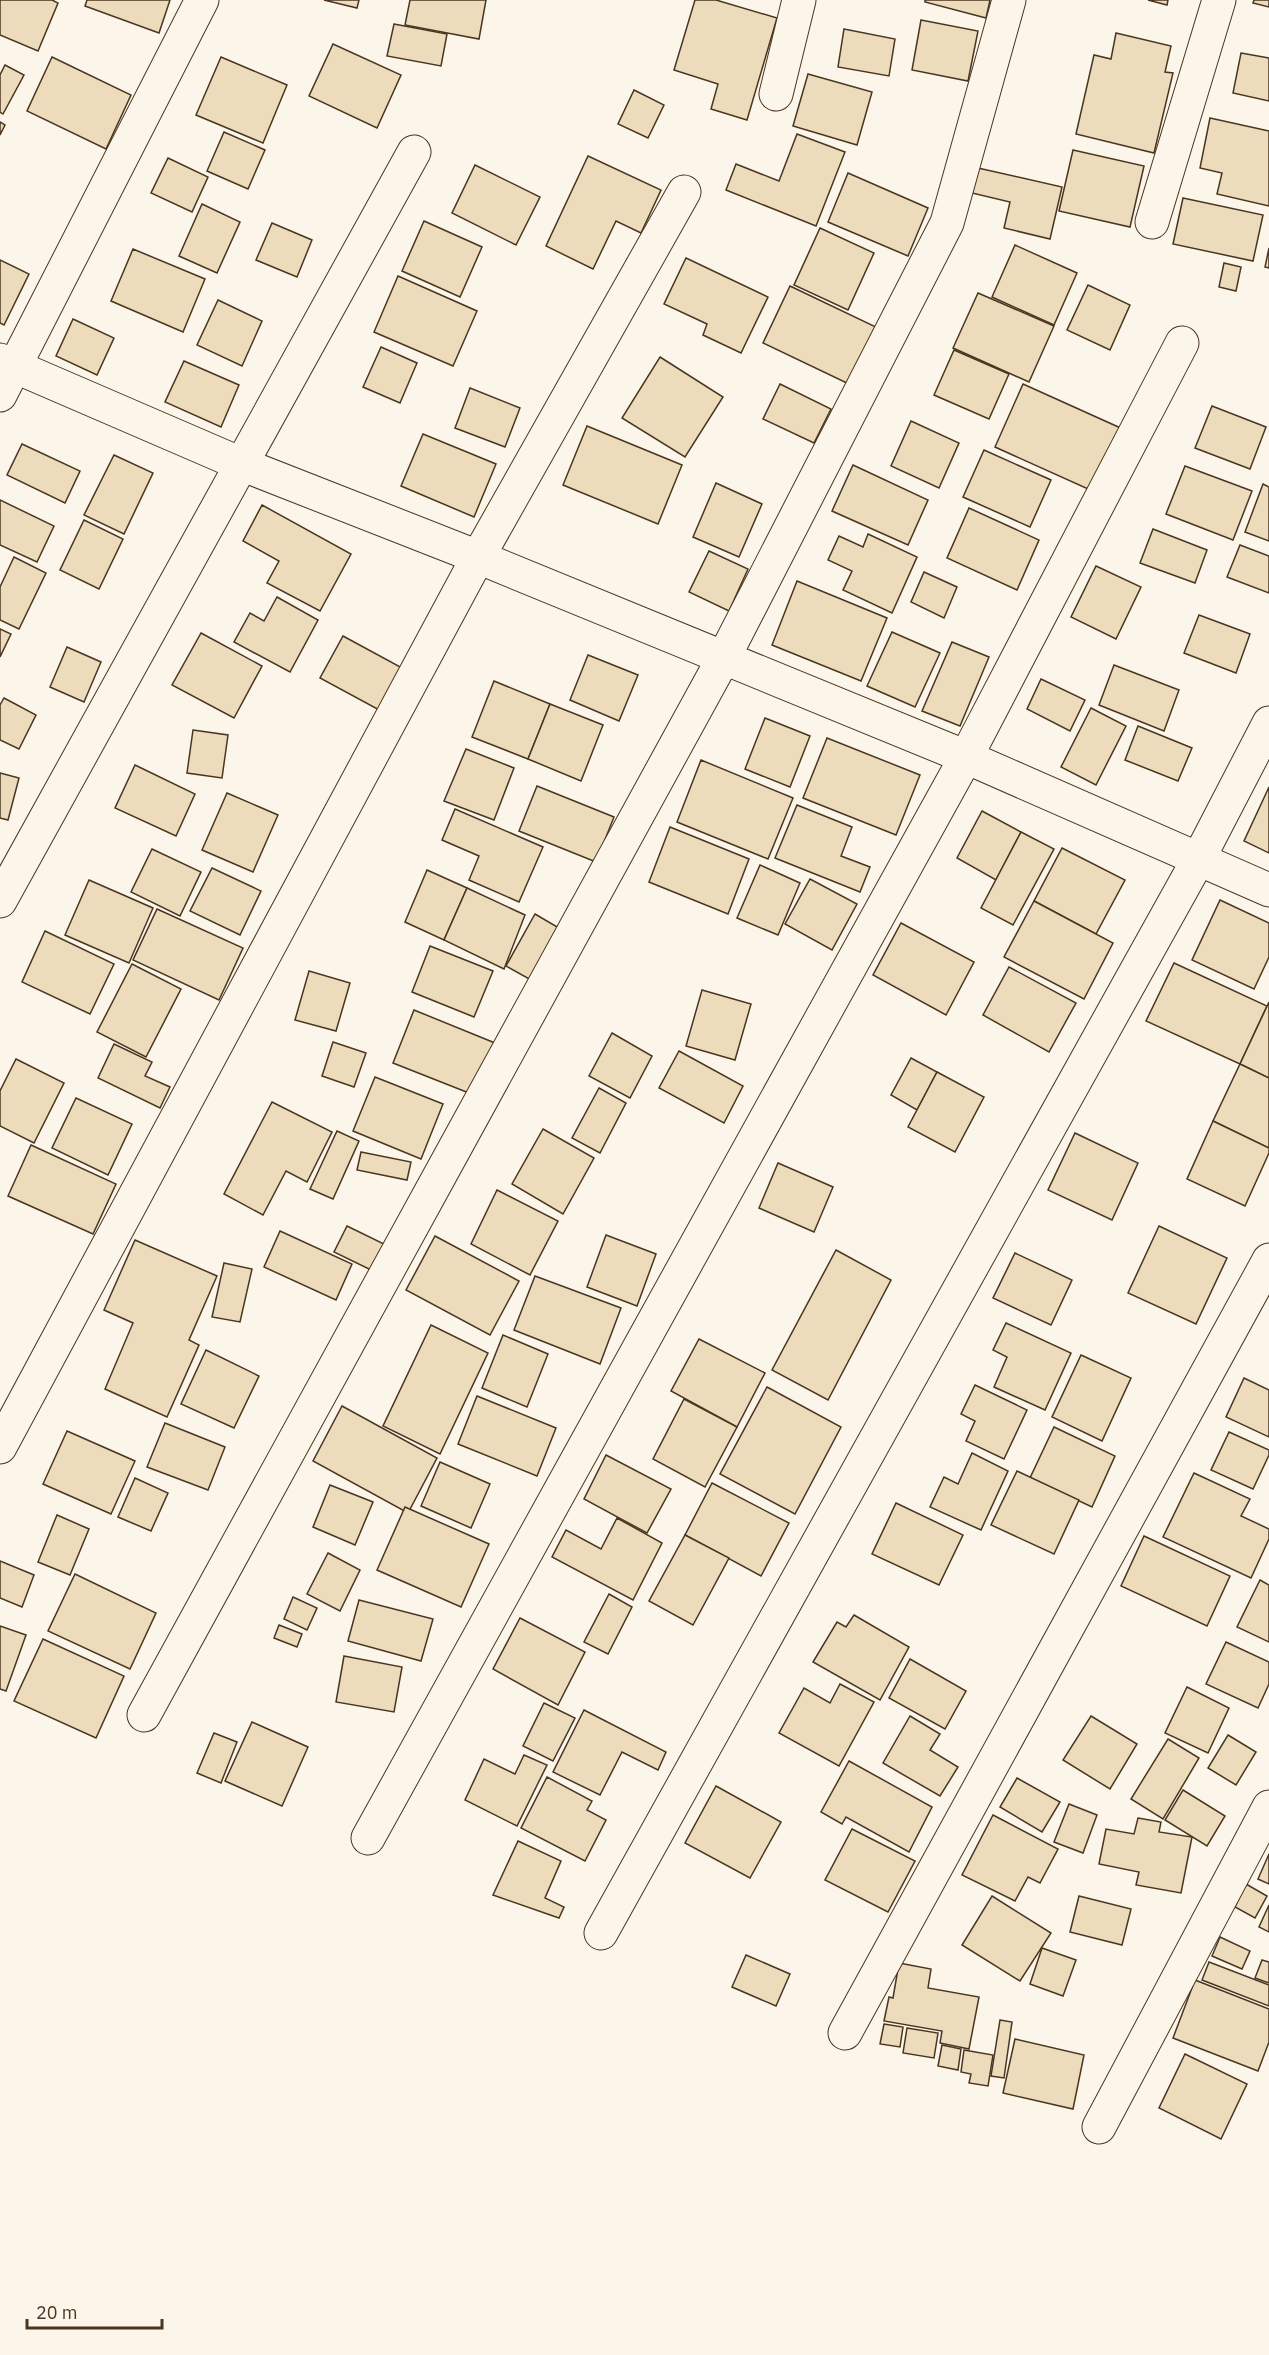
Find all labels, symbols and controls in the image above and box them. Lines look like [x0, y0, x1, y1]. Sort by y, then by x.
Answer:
scale bar [27, 2292, 162, 2330]
text: 20 m [36, 2301, 78, 2324]

